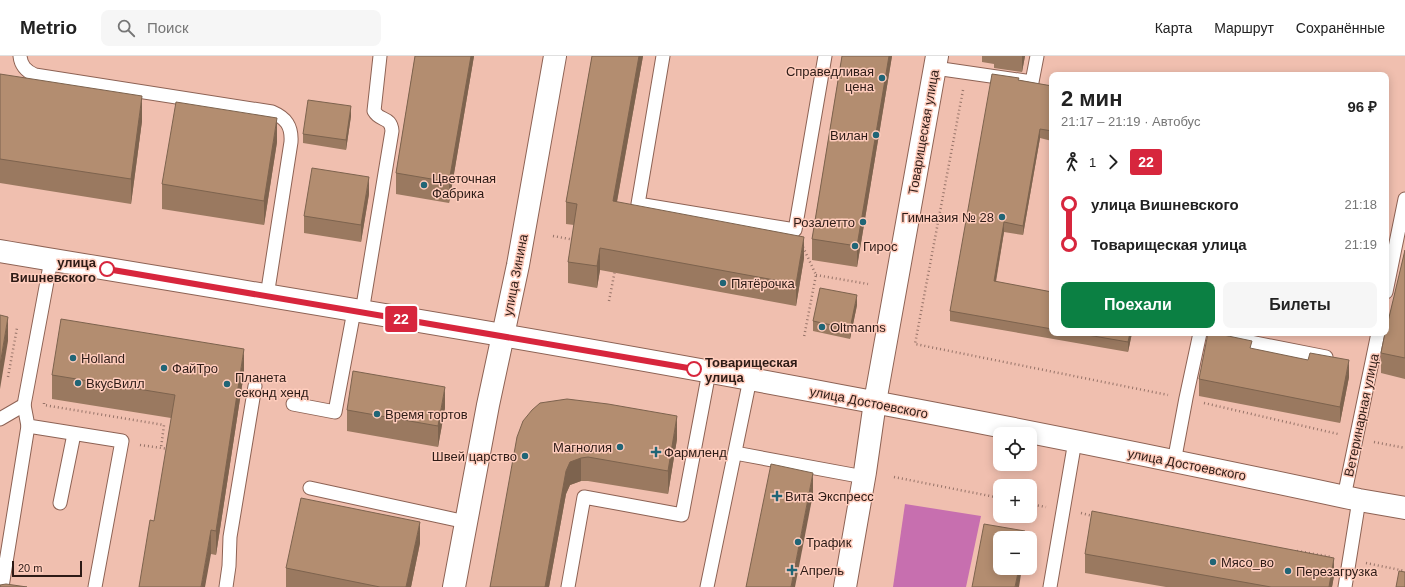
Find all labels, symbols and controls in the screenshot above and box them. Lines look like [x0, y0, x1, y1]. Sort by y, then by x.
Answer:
search box [101, 10, 381, 46]
text: Metrio [20, 17, 77, 38]
icon: search [115, 17, 137, 39]
text: Поиск [147, 19, 189, 36]
text: Карта [1155, 20, 1192, 36]
text: Маршрут [1214, 20, 1274, 36]
text: Сохранённые [1296, 20, 1385, 36]
place label: Справедливая цена [786, 64, 875, 94]
street label: Товарищеская улица [905, 68, 942, 196]
marker: Справедливая цена [877, 73, 887, 83]
text: 2 мин [1061, 86, 1122, 111]
text: 96 ₽ [1347, 98, 1377, 115]
text: 21:17 – 21:19 · Автобус [1061, 114, 1200, 129]
place label: Вилан [830, 128, 868, 143]
marker: Вилан [871, 130, 881, 140]
icon: walk [1061, 151, 1083, 173]
icon: forward [1102, 151, 1124, 173]
text: 22 [1138, 154, 1154, 170]
text: 1 [1089, 155, 1096, 170]
place label: Цветочная Фабрика [432, 171, 496, 201]
marker: Цветочная Фабрика [419, 180, 429, 190]
text: улица Вишневского [1091, 196, 1239, 213]
text: 21:18 [1344, 197, 1377, 212]
place label: Гимназия № 28 [901, 210, 994, 225]
marker: Гимназия № 28 [997, 212, 1007, 222]
place label: Розалетто [793, 215, 855, 230]
marker: Розалетто [858, 217, 868, 227]
street label: улица Зинина [500, 232, 531, 317]
text: Товарищеская улица [1091, 236, 1247, 253]
text: 21:19 [1344, 237, 1377, 252]
place label: Гирос [863, 239, 898, 254]
marker: Гирос [850, 241, 860, 251]
place label: улица Вишневского [10, 255, 97, 285]
marker: улица Вишневского [99, 261, 115, 277]
place label: Пятёрочка [731, 276, 795, 291]
marker: Пятёрочка [718, 278, 728, 288]
button: Поехали [1061, 282, 1215, 328]
button: Билеты [1223, 282, 1377, 328]
line badge: 22 [383, 306, 419, 332]
text: 22 [393, 311, 409, 327]
place label: Oltmanns [830, 320, 886, 335]
marker: Oltmanns [817, 322, 827, 332]
place label: Holland [81, 351, 125, 366]
street label: Ветеринарная улица [1341, 351, 1382, 478]
marker: Holland [68, 353, 78, 363]
place label: Товарищеская улица [705, 355, 798, 385]
place label: ФайТро [172, 361, 218, 376]
marker: Товарищеская улица [686, 361, 702, 377]
marker: ФайТро [159, 363, 169, 373]
place label: Планета секонд хенд [235, 370, 309, 400]
place label: ВкусВилл [86, 376, 144, 391]
marker: ВкусВилл [73, 378, 83, 388]
marker: Планета секонд хенд [222, 379, 232, 389]
street label: улица Достоевского [808, 384, 929, 421]
place label: Время тортов [385, 407, 468, 422]
marker: Время тортов [372, 409, 382, 419]
map controls [993, 427, 1037, 575]
button: locate [993, 427, 1037, 471]
place label: Магнолия [553, 440, 612, 455]
marker: Магнолия [615, 442, 625, 452]
place label: Фармленд [664, 445, 727, 460]
street label: улица Достоевского [1126, 446, 1247, 483]
marker: Фармленд [651, 447, 661, 457]
place label: Швей царство [432, 449, 517, 464]
marker: Швей царство [520, 451, 530, 461]
button: + [993, 479, 1037, 523]
place label: Вита Экспресс [785, 489, 874, 504]
marker: Вита Экспресс [772, 491, 782, 501]
button: − [993, 531, 1037, 575]
place label: Трафик [806, 535, 852, 550]
marker: Трафик [793, 537, 803, 547]
place label: Мясо_во [1221, 555, 1274, 570]
marker: Мясо_во [1208, 557, 1218, 567]
scale bar [12, 559, 82, 578]
text: 20 m [18, 562, 42, 574]
place label: Апрель [800, 563, 844, 578]
place label: Перезагрузка [1296, 564, 1378, 579]
marker: Апрель [787, 565, 797, 575]
marker: Перезагрузка [1283, 566, 1293, 576]

